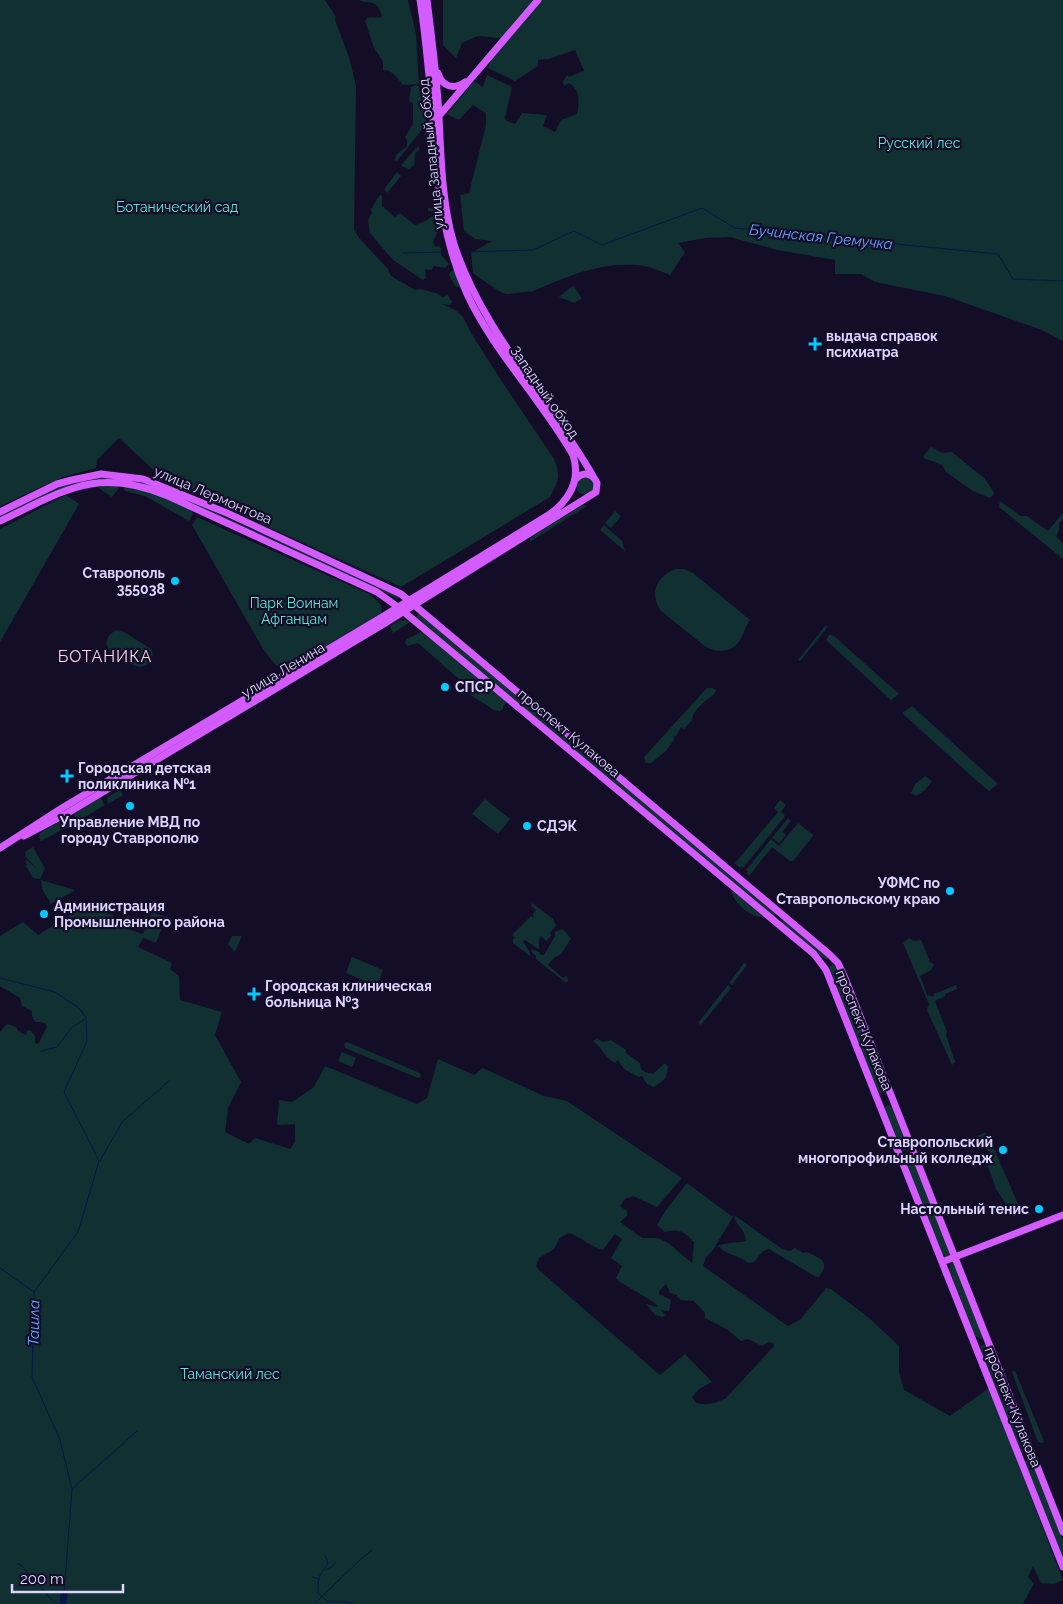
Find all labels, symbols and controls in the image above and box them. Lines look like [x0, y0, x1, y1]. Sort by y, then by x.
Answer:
street label: улица Западный обход [415, 78, 447, 230]
park label: Русский лес [878, 135, 961, 151]
park label: Ботанический сад [116, 199, 238, 215]
water label: Бучинская Гремучка [748, 221, 894, 253]
place label: выдача справок психиатра [826, 328, 938, 360]
marker: выдача справок психиатра [808, 337, 822, 351]
street label: Западный обход [507, 343, 583, 441]
street label: улица Лермонтова [152, 463, 274, 527]
place label: Ставрополь 355038 [83, 565, 166, 597]
marker: Ставрополь 355038 [169, 575, 181, 587]
park label: Парк Воинам Афганцам [250, 595, 338, 627]
street label: улица Ленина [239, 639, 327, 701]
district label: БОТАНИКА [58, 647, 152, 666]
place label: СПСР [455, 679, 493, 695]
marker: СПСР [439, 681, 451, 693]
street label: проспект Кулакова [515, 686, 623, 780]
place label: Городская детская поликлиника №1 [78, 760, 211, 792]
marker: Городская детская поликлиника №1 [60, 769, 74, 783]
marker: Управление МВД по городу Ставрополю [124, 800, 136, 812]
place label: Управление МВД по городу Ставрополю [59, 814, 201, 846]
place label: СДЭК [537, 818, 578, 834]
marker: СДЭК [521, 820, 533, 832]
place label: УФМС по Ставропольскому краю [776, 875, 941, 907]
marker: УФМС по Ставропольскому краю [944, 885, 956, 897]
place label: Администрация Промышленного района [54, 898, 225, 930]
marker: Администрация Промышленного района [38, 908, 50, 920]
street label: проспект Кулакова [833, 968, 895, 1092]
place label: Городская клиническая больница №3 [265, 978, 432, 1010]
marker: Городская клиническая больница №3 [247, 987, 261, 1001]
place label: Ставропольский многопрофильный колледж [798, 1134, 993, 1166]
marker: Ставропольский многопрофильный колледж [997, 1144, 1009, 1156]
place label: Настольный тенис [900, 1201, 1029, 1217]
marker: Настольный тенис [1033, 1203, 1045, 1215]
water label: Ташла [25, 1300, 43, 1346]
street label: проспект Кулакова [982, 1345, 1044, 1469]
park label: Таманский лес [180, 1366, 280, 1382]
scale bar [12, 1562, 124, 1594]
text: 200 m [20, 1570, 64, 1588]

